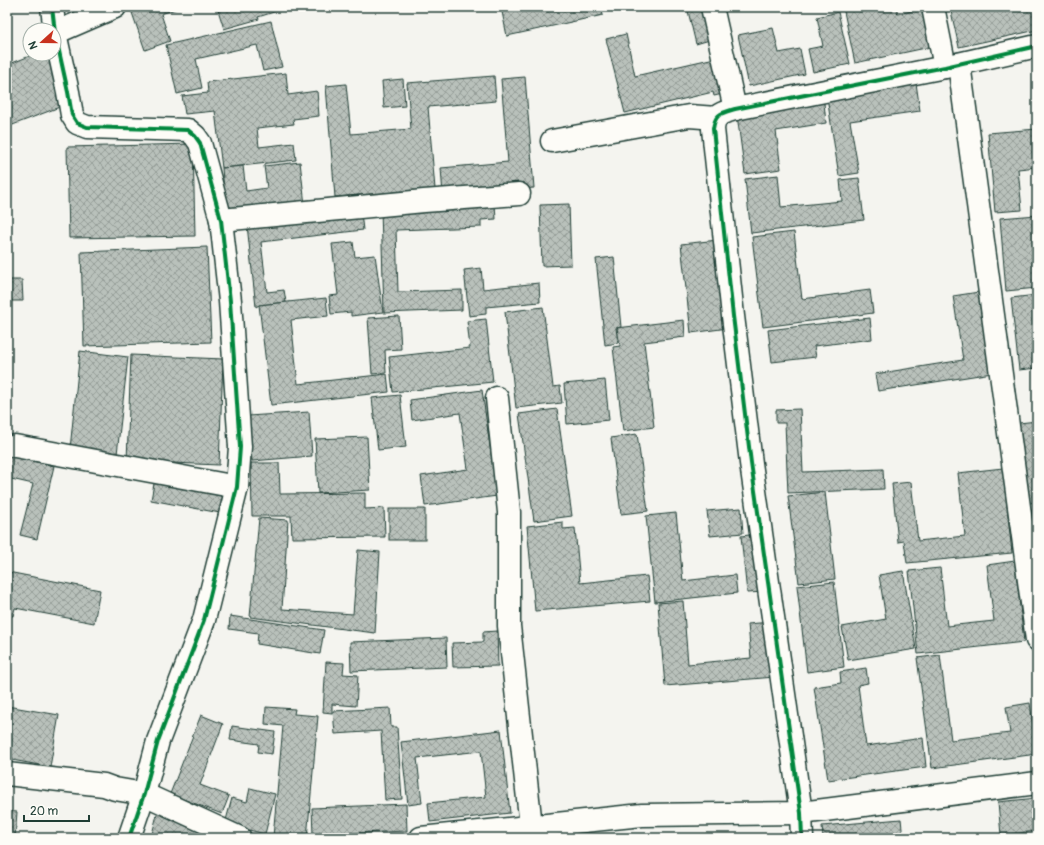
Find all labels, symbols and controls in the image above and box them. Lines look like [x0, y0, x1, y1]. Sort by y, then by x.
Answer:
north arrow [22, 22, 62, 62]
text: N [26, 39, 41, 51]
scale bar [24, 797, 89, 823]
text: 20 m [30, 804, 59, 819]

